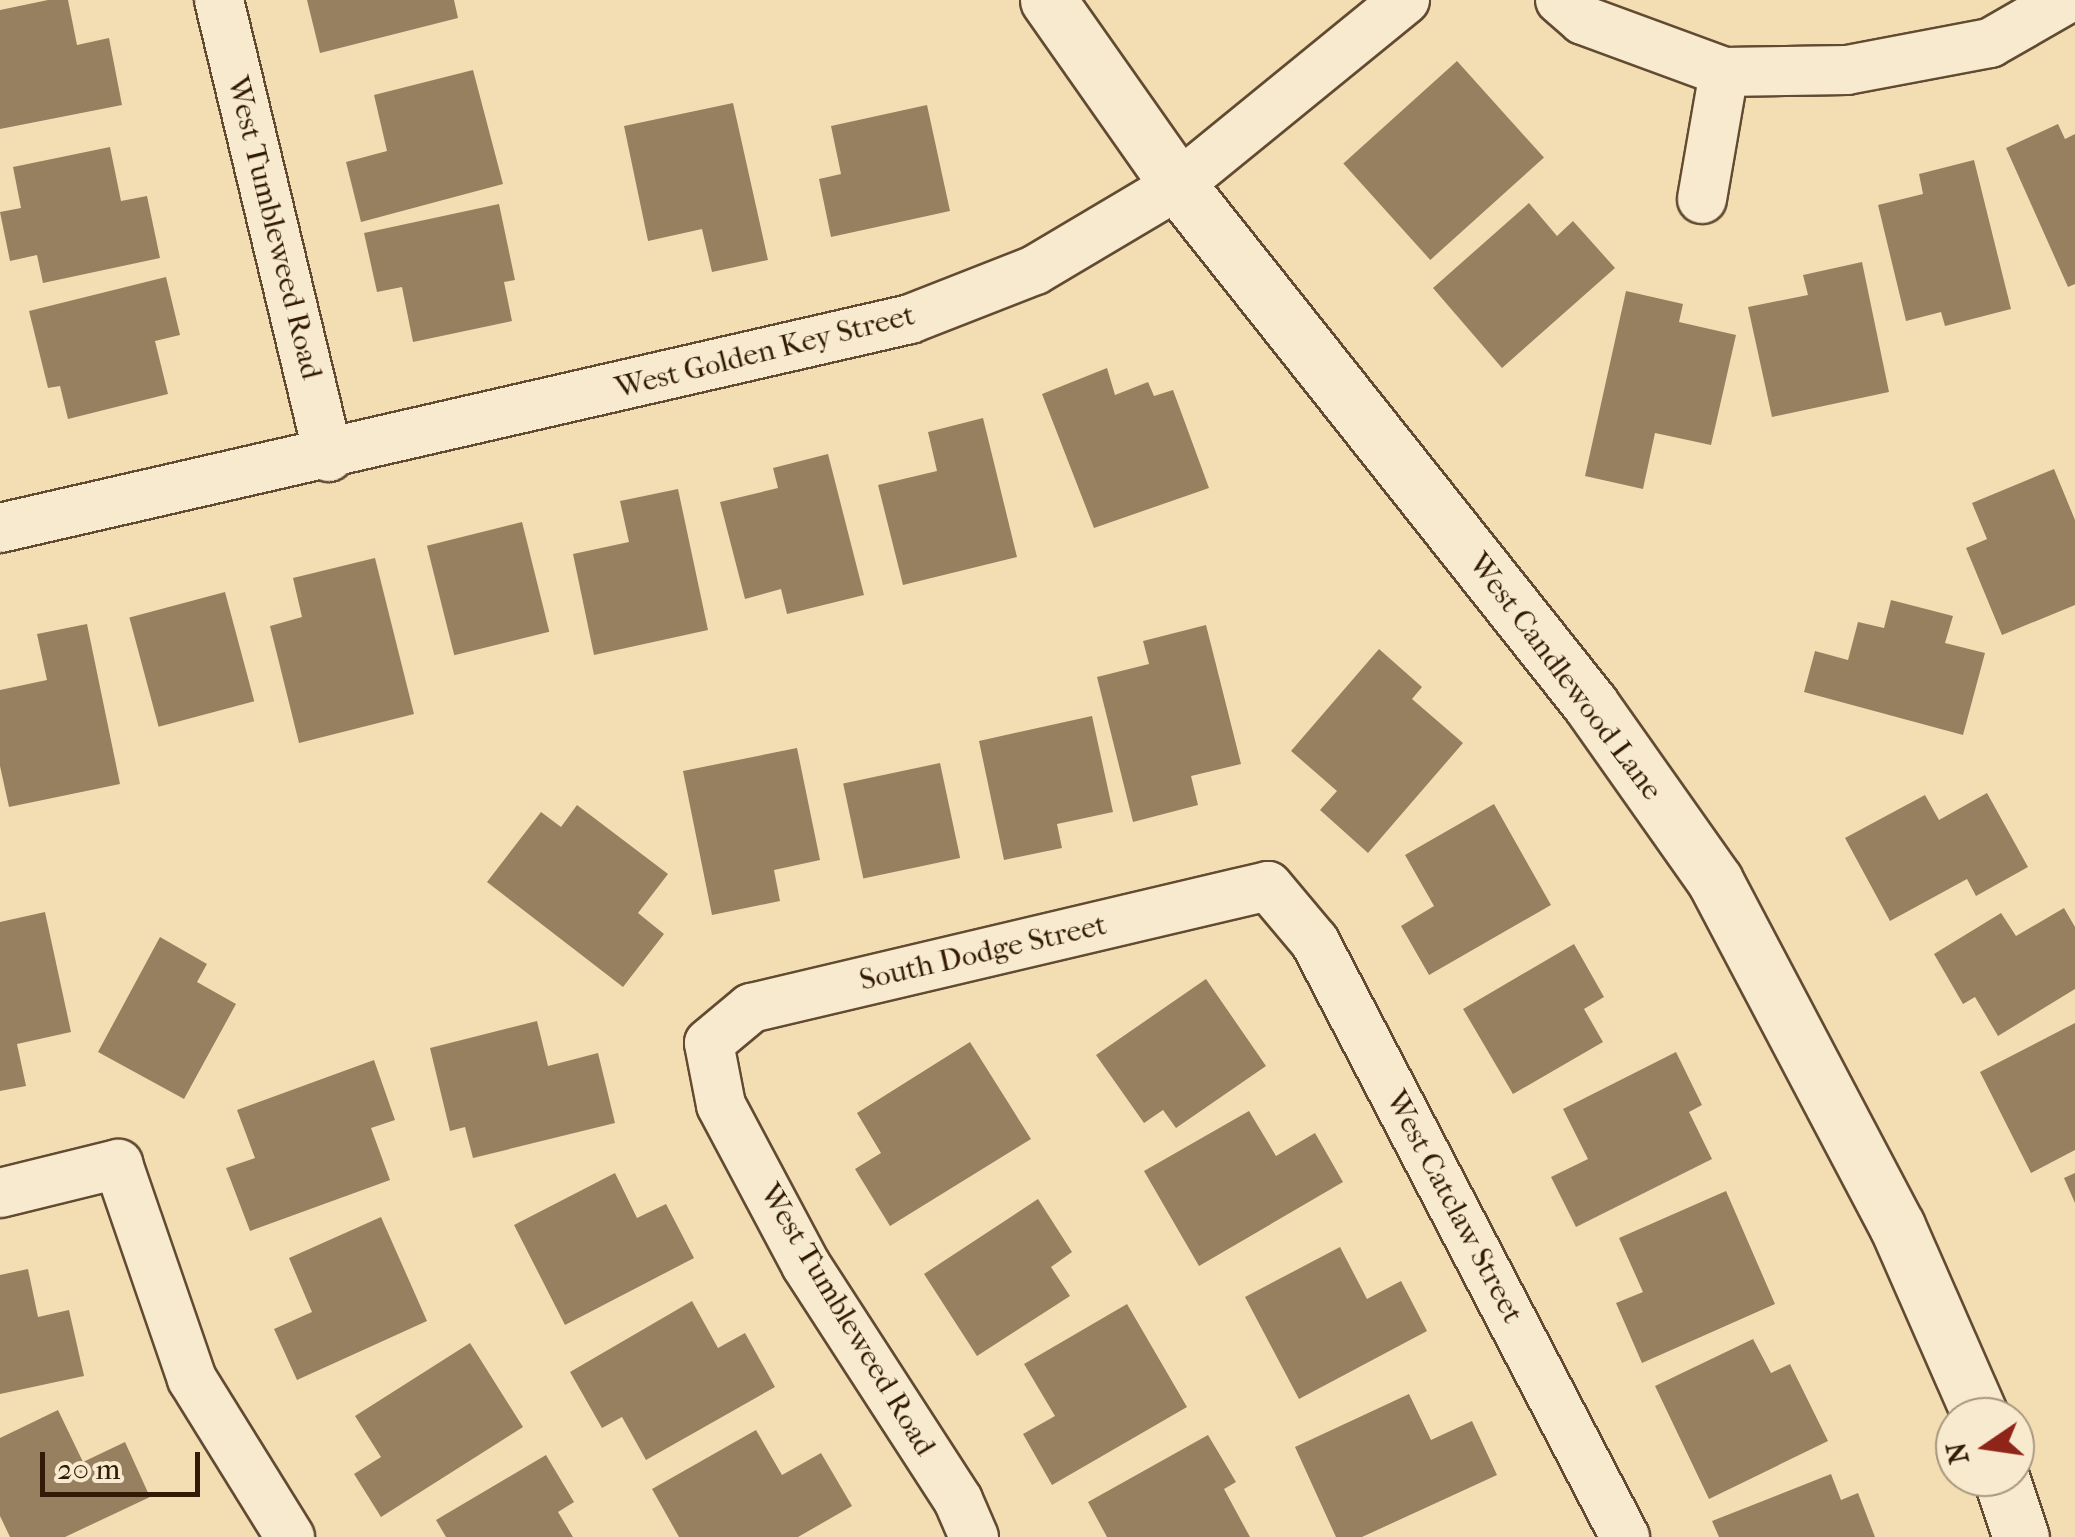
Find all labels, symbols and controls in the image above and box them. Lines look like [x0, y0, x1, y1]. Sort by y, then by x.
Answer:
street label: West Tumbleweed Road [219, 73, 329, 383]
street label: West Golden Key Street [612, 297, 918, 407]
street label: West Candlewood Lane [1460, 546, 1670, 808]
street label: South Dodge Street [856, 907, 1110, 999]
street label: West Catclaw Street [1378, 1085, 1530, 1329]
street label: West Tumbleweed Road [752, 1177, 942, 1463]
north arrow [1935, 1397, 2035, 1497]
scale bar [45, 1432, 205, 1494]
text: N [1939, 1439, 1976, 1467]
text: 20 m [57, 1452, 120, 1487]

